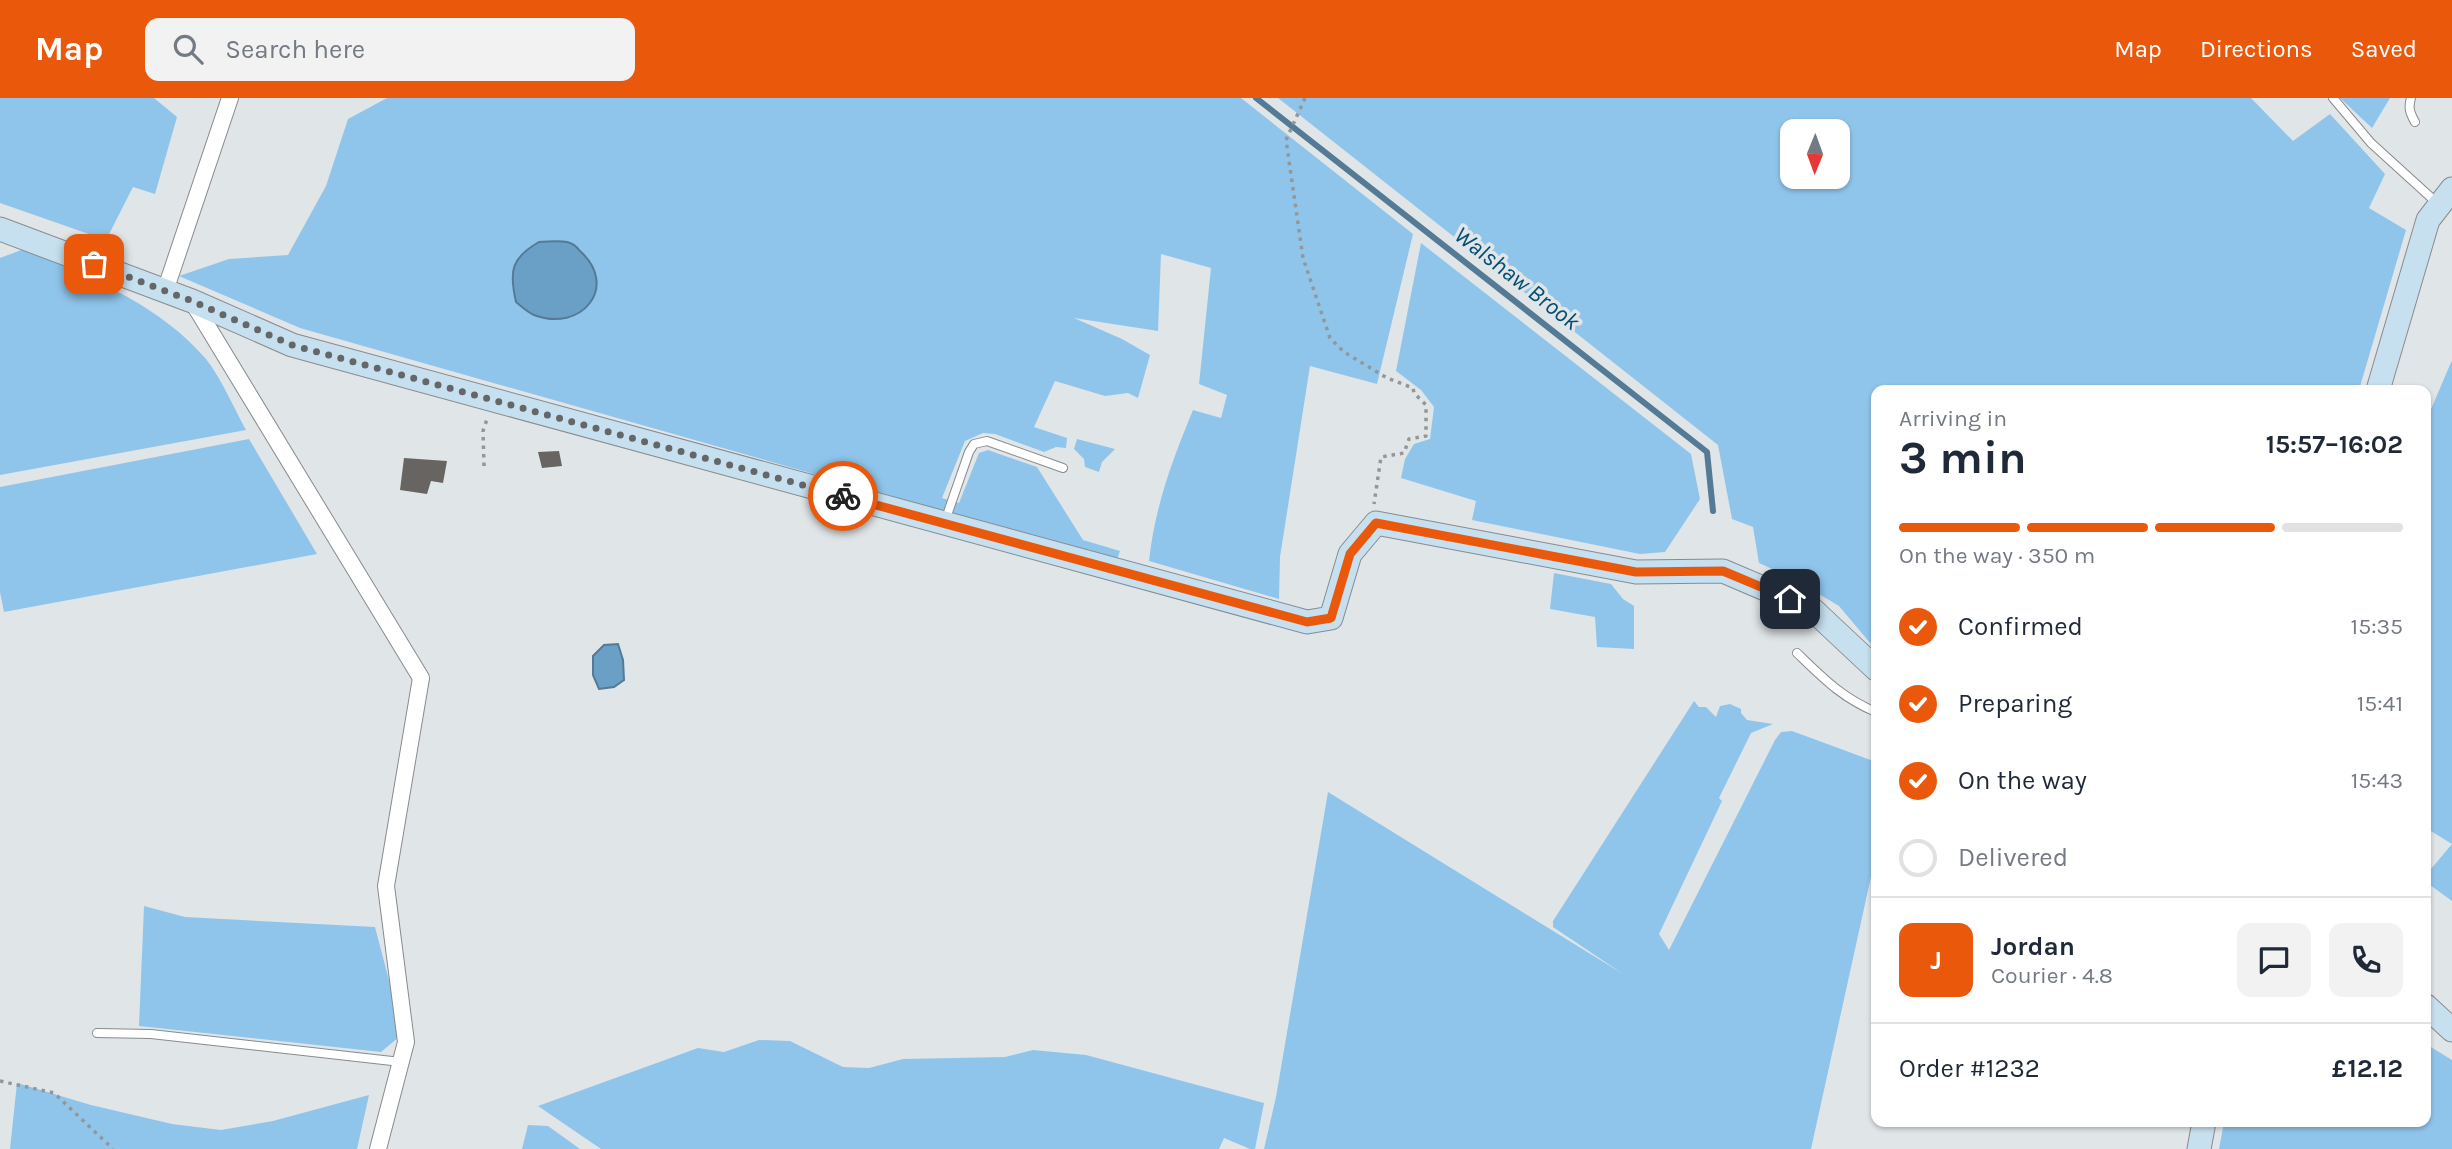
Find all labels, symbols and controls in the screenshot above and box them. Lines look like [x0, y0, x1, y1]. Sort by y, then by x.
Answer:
search box [145, 18, 635, 81]
text: Map [35, 30, 103, 68]
icon: search [169, 30, 207, 68]
text: Search here [225, 34, 365, 65]
text: Map [2114, 35, 2162, 63]
text: Directions [2200, 35, 2313, 63]
text: Saved [2351, 35, 2417, 63]
north arrow [1780, 119, 1850, 189]
map controls [1780, 119, 1850, 189]
water label: Walshaw Brook [1449, 220, 1586, 336]
pin [64, 234, 124, 294]
icon: bag [75, 245, 113, 283]
text: Arriving in [1899, 405, 2007, 432]
text: 15:57–16:02 [2266, 429, 2403, 460]
text: 3 min [1899, 431, 2027, 485]
courier [808, 461, 878, 531]
icon: bike [824, 477, 862, 515]
text: On the way · 350 m [1899, 542, 2095, 569]
pin [1760, 569, 1820, 629]
icon: home [1771, 580, 1809, 618]
icon: check [1899, 608, 1937, 646]
text: Confirmed [1958, 611, 2083, 642]
text: 15:35 [2351, 613, 2403, 640]
icon: check [1899, 685, 1937, 723]
text: Preparing [1958, 688, 2072, 719]
text: 15:41 [2357, 690, 2403, 717]
icon: check [1899, 762, 1937, 800]
text: On the way [1958, 765, 2087, 796]
text: 15:43 [2351, 767, 2403, 794]
text: Delivered [1958, 842, 2068, 873]
button: chat [2237, 923, 2311, 997]
button: phone [2329, 923, 2403, 997]
text: Jordan [1991, 931, 2075, 962]
text: J [1930, 945, 1942, 976]
text: Courier · 4.8 [1991, 962, 2113, 989]
text: Order #1232 [1899, 1053, 2040, 1084]
text: £12.12 [2332, 1053, 2403, 1084]

